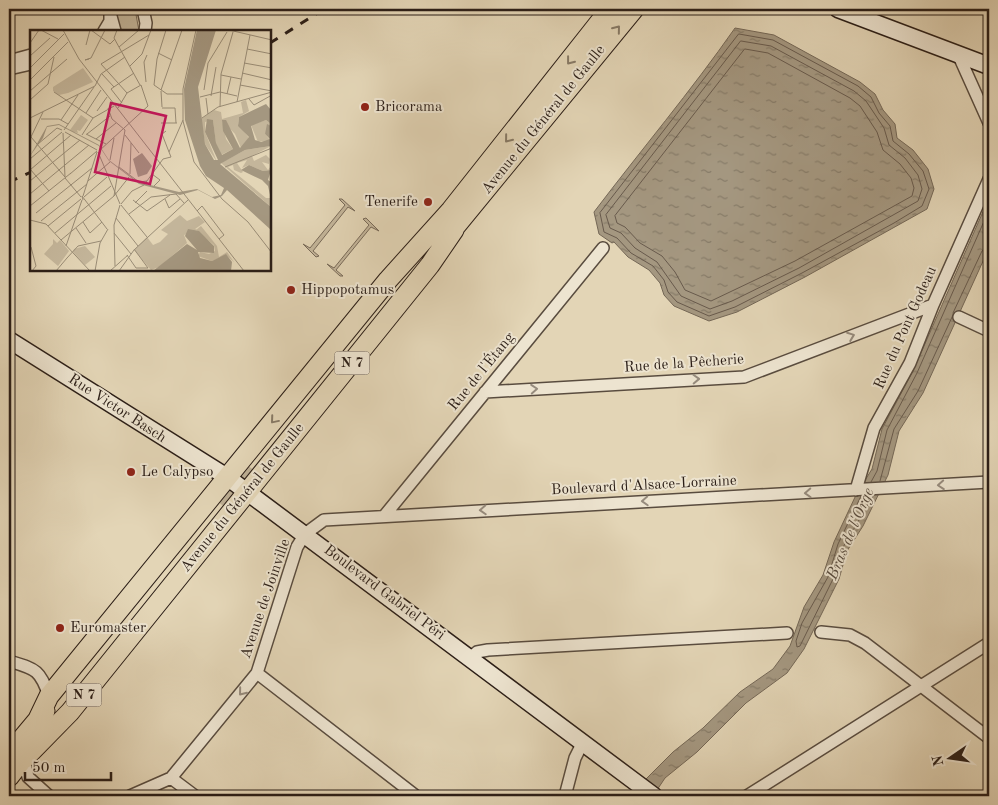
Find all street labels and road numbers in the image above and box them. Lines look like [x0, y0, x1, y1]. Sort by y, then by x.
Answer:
street label: Avenue du Général de Gaulle [479, 43, 609, 197]
street label: Rue du Pont Godeau [872, 264, 940, 392]
street label: Rue de l'Étang [444, 328, 518, 414]
road number: N 7 [334, 352, 370, 374]
street label: Rue de la Pêcherie [623, 352, 745, 376]
street label: Rue Victor Basch [65, 372, 169, 446]
street label: Avenue du Général de Gaulle [178, 421, 308, 575]
street label: Boulevard d'Alsace-Lorraine [551, 474, 737, 498]
street label: Avenue de Joinville [238, 537, 294, 661]
street label: Boulevard Gabriel Péri [321, 543, 447, 643]
road number: N 7 [66, 684, 102, 706]

